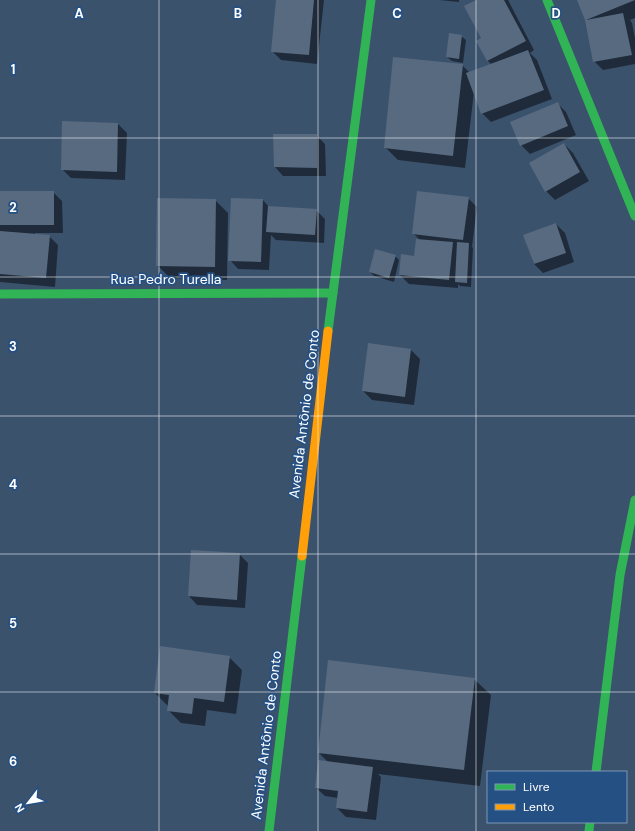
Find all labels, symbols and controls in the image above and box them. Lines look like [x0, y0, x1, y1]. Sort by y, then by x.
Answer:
text: A [74, 5, 84, 22]
text: B [234, 5, 242, 22]
text: C [392, 5, 402, 22]
text: D [551, 5, 561, 22]
text: 1 [11, 61, 15, 78]
text: 2 [9, 199, 17, 216]
street label: Rua Pedro Turella [111, 270, 221, 288]
street label: Avenida Antônio de Conto [285, 329, 323, 499]
text: 3 [9, 338, 17, 355]
text: 4 [9, 476, 17, 493]
text: 5 [9, 615, 17, 632]
street label: Avenida Antônio de Conto [247, 650, 285, 820]
text: 6 [9, 753, 17, 770]
legend [487, 771, 627, 823]
text: Livre [523, 779, 550, 795]
north arrow [8, 783, 48, 823]
text: Lento [523, 799, 554, 815]
text: N [11, 801, 27, 815]

